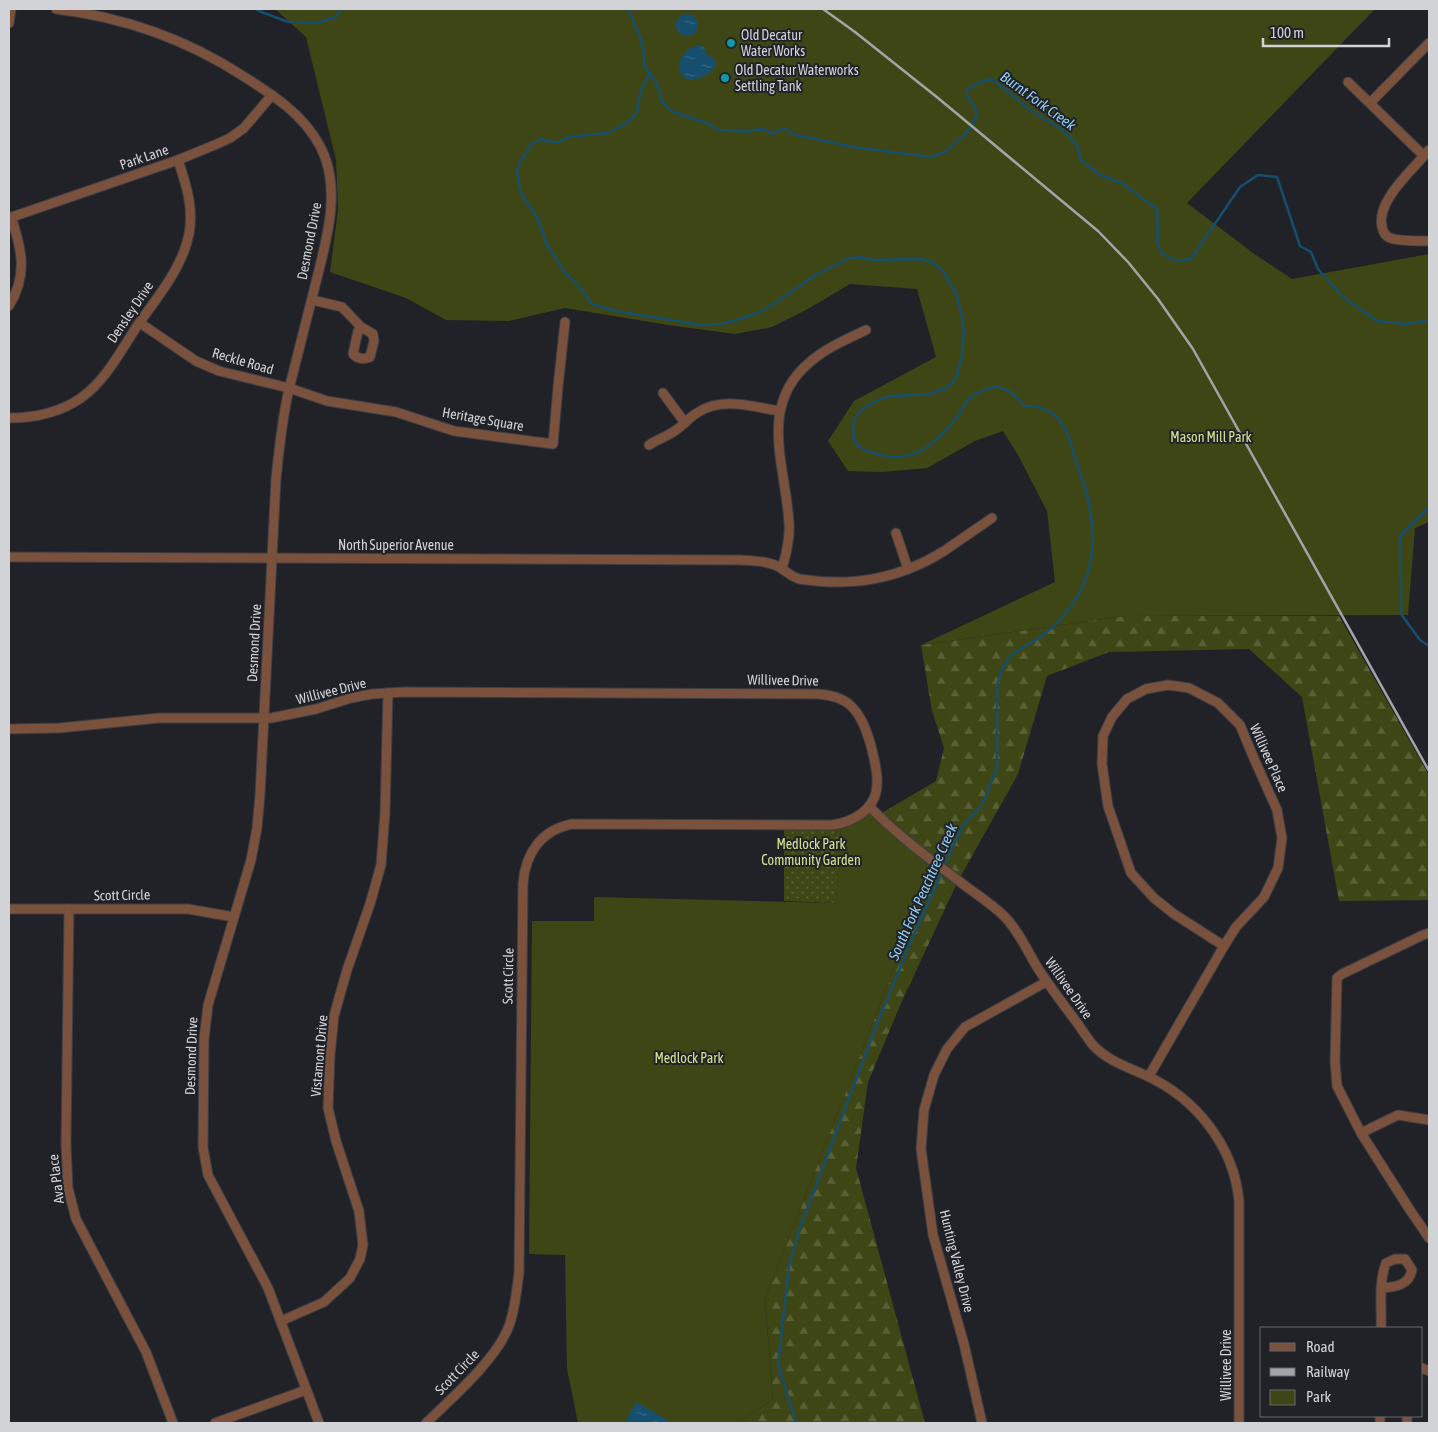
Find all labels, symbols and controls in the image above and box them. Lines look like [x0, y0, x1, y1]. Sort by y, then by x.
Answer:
scale bar [1263, 15, 1389, 47]
text: 100 m [1270, 24, 1304, 41]
place label: Old Decatur Water Works [741, 27, 805, 59]
marker: Old Decatur Water Works [725, 37, 737, 49]
place label: Old Decatur Waterworks Settling Tank [735, 62, 859, 94]
water label: Burnt Fork Creek [997, 68, 1080, 134]
marker: Old Decatur Waterworks Settling Tank [719, 72, 731, 84]
street label: Park Lane [118, 141, 170, 173]
street label: Desmond Drive [294, 201, 324, 281]
street label: Densley Drive [104, 278, 156, 346]
street label: Reckle Road [210, 345, 276, 377]
street label: Heritage Square [441, 404, 525, 434]
park label: Mason Mill Park [1170, 429, 1252, 445]
street label: North Superior Avenue [338, 537, 454, 553]
street label: Desmond Drive [244, 603, 264, 683]
street label: Willivee Drive [747, 671, 819, 689]
street label: Willivee Drive [294, 675, 368, 707]
street label: Willivee Place [1247, 721, 1291, 795]
water label: South Fork Peachtree Creek [884, 820, 961, 964]
park label: Medlock Park Community Garden [761, 836, 861, 868]
street label: Scott Circle [94, 887, 150, 903]
street label: Scott Circle [500, 948, 516, 1004]
street label: Willivee Drive [1042, 954, 1096, 1022]
street label: Vistamont Drive [307, 1014, 331, 1098]
street label: Desmond Drive [182, 1017, 200, 1095]
park label: Medlock Park [654, 1050, 724, 1066]
street label: Ava Place [45, 1153, 67, 1205]
street label: Hunting Valley Drive [937, 1208, 977, 1314]
legend [1260, 1327, 1423, 1417]
street label: Willivee Drive [1218, 1329, 1234, 1401]
text: Road [1306, 1338, 1335, 1355]
street label: Scott Circle [432, 1346, 482, 1398]
text: Railway [1306, 1363, 1350, 1380]
text: Park [1306, 1388, 1331, 1405]

